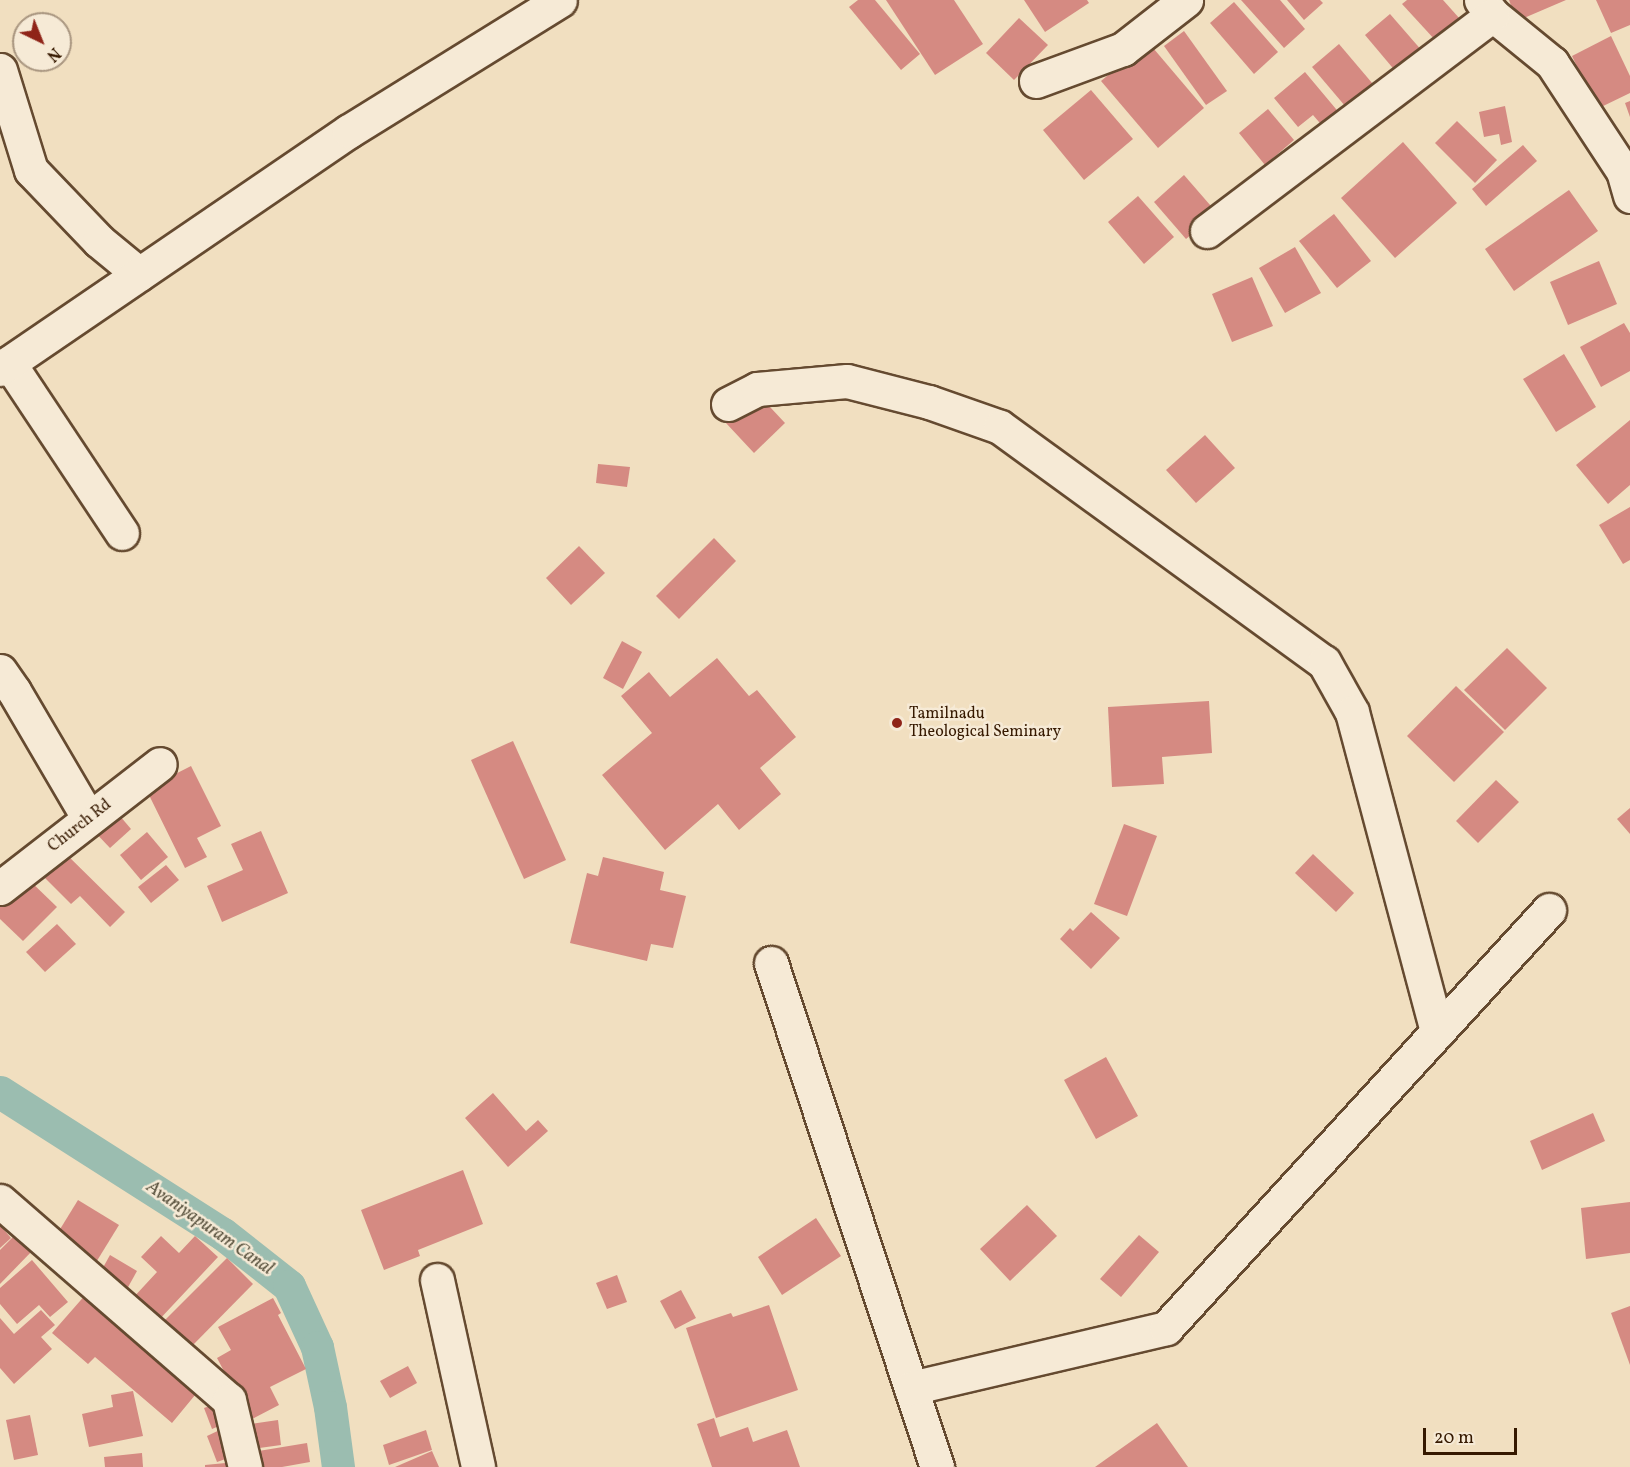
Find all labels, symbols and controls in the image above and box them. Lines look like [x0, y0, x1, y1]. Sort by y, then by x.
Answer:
north arrow [12, 12, 72, 72]
text: N [41, 42, 65, 66]
place label: Tamilnadu Theological Seminary [909, 704, 1061, 742]
marker: Tamilnadu Theological Seminary [890, 716, 904, 730]
street label: Church Rd [45, 795, 115, 857]
water label: Avaniyapuram Canal [141, 1177, 277, 1281]
scale bar [1426, 1416, 1520, 1454]
text: 20 m [1434, 1426, 1474, 1451]

